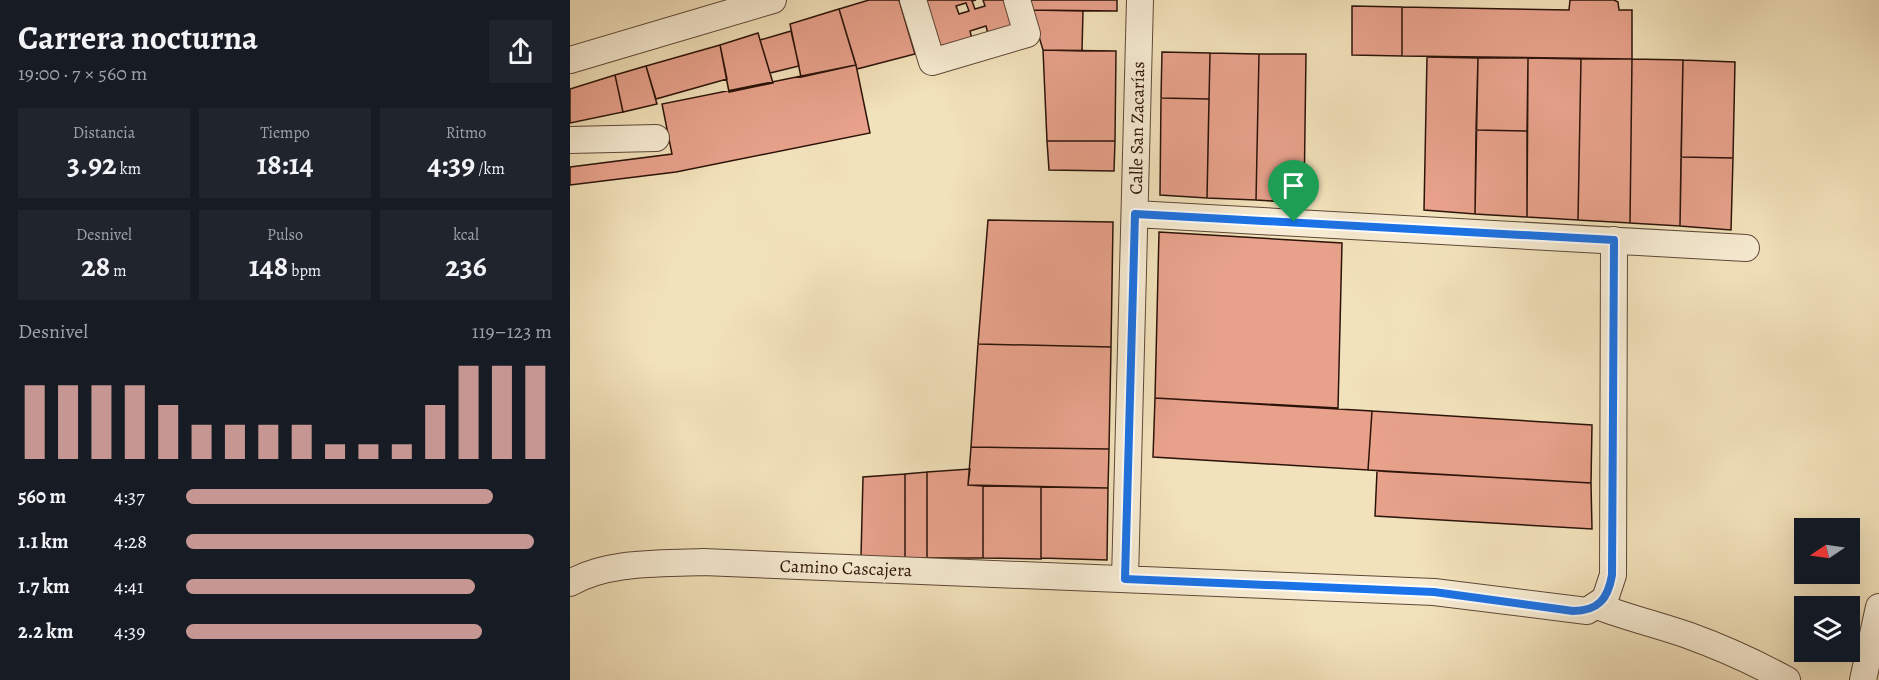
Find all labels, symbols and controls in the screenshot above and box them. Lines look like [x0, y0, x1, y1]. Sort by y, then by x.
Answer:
text: Carrera nocturna [18, 15, 258, 60]
button: share [489, 20, 552, 83]
text: 19:00 · 7 × 560 m [18, 60, 147, 87]
street label: Calle San Zacarías [1124, 61, 1150, 195]
text: Distancia [73, 122, 135, 144]
text: Tiempo [260, 122, 310, 144]
text: Ritmo [446, 122, 486, 144]
text: 3.92 [67, 144, 117, 184]
text: 18:14 [256, 144, 314, 184]
text: 4:39 [427, 144, 475, 184]
text: km [117, 158, 141, 180]
text: /km [475, 158, 505, 180]
pin [1268, 160, 1319, 222]
icon: arrive [1277, 169, 1310, 202]
text: Desnivel [76, 224, 132, 246]
text: Pulso [267, 224, 303, 246]
text: kcal [453, 224, 479, 246]
text: 28 [81, 246, 110, 286]
text: 148 [249, 246, 288, 286]
text: 236 [445, 246, 487, 286]
text: m [110, 260, 127, 282]
text: bpm [288, 260, 321, 282]
text: Desnivel [18, 318, 88, 345]
text: 119–123 m [472, 318, 552, 345]
text: 560 m [18, 483, 66, 510]
text: 4:37 [114, 483, 145, 510]
north arrow [1794, 518, 1860, 584]
map controls [1794, 518, 1860, 662]
text: 1.1 km [18, 528, 68, 555]
text: 4:28 [114, 528, 147, 555]
street label: Camino Cascajera [779, 554, 913, 582]
text: 1.7 km [18, 573, 70, 600]
text: 4:41 [114, 573, 144, 600]
button: layers [1794, 596, 1860, 662]
text: 2.2 km [18, 618, 73, 645]
text: 4:39 [114, 618, 145, 645]

